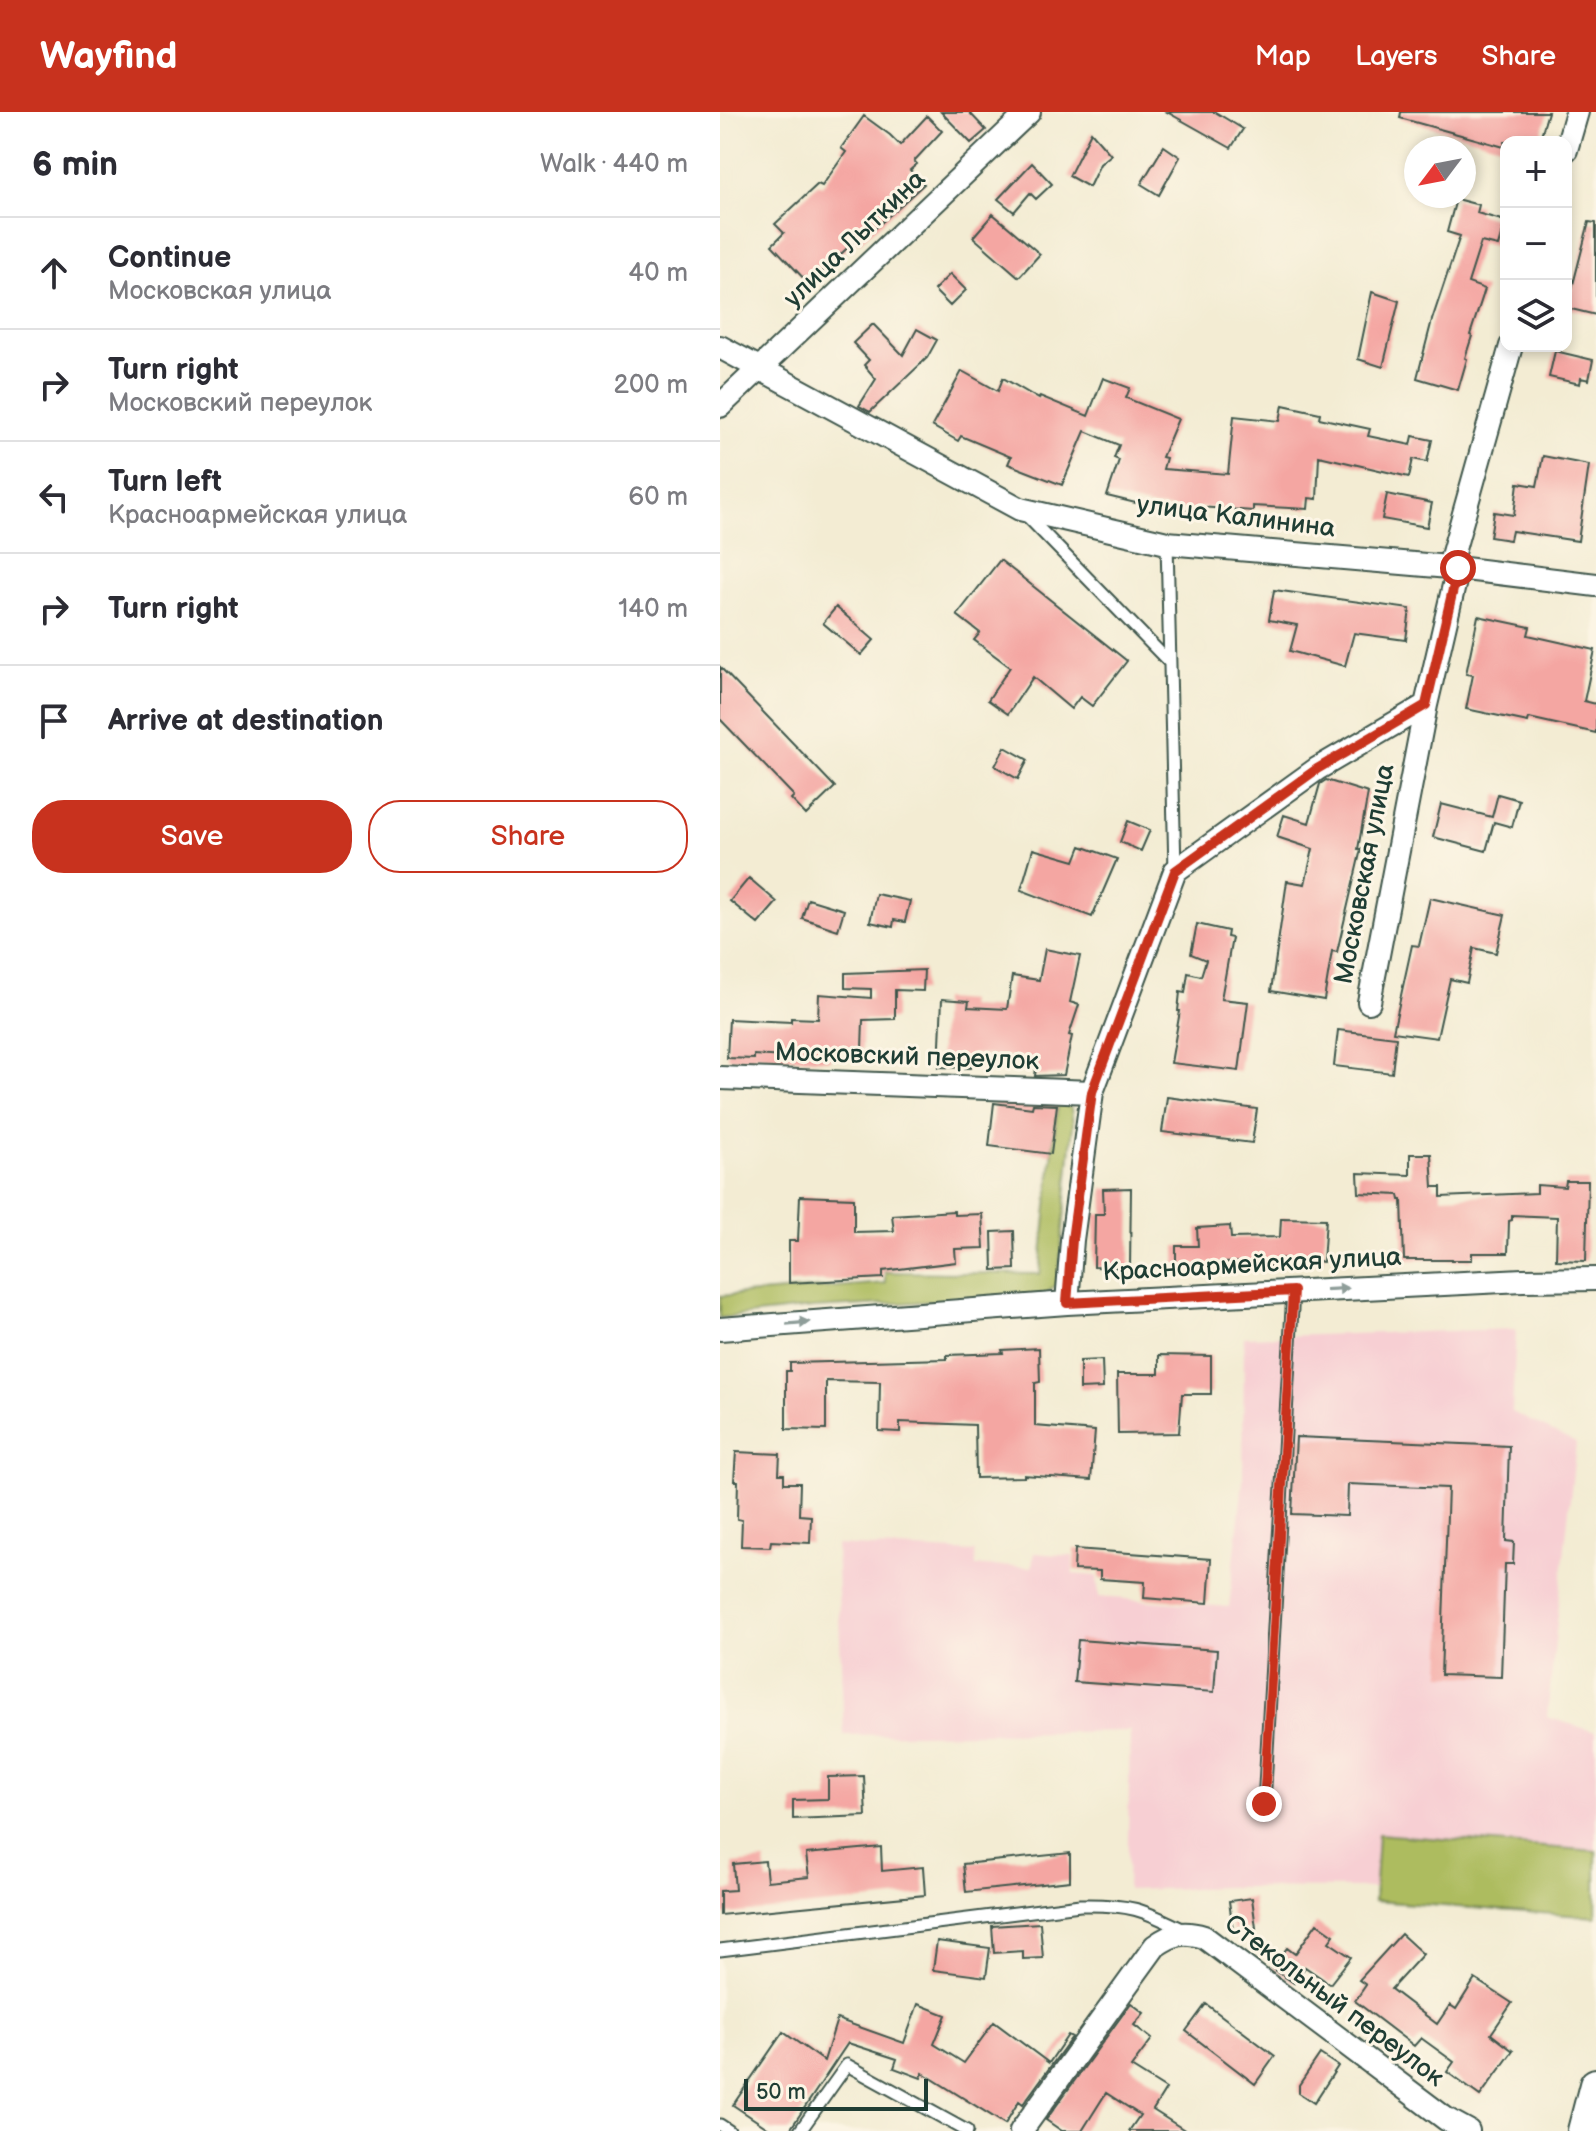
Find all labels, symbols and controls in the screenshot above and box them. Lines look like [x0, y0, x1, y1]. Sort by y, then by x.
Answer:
text: Wayfind [40, 34, 178, 79]
text: Map [1255, 40, 1311, 73]
text: Layers [1355, 40, 1438, 73]
text: Share [1482, 40, 1556, 73]
north arrow [1404, 136, 1476, 208]
map controls [1500, 136, 1572, 352]
button: + [1500, 136, 1572, 208]
text: 6 min [32, 144, 118, 185]
text: Walk · 440 m [540, 149, 688, 180]
street label: улица Лыткина [778, 164, 932, 314]
button: − [1500, 208, 1572, 280]
text: Continue [108, 240, 231, 276]
icon: ahead [32, 251, 76, 295]
text: 40 m [628, 258, 688, 289]
text: Московская улица [108, 276, 332, 307]
button: layers [1500, 280, 1572, 352]
text: Turn right [108, 352, 239, 388]
icon: right [32, 363, 76, 407]
text: 200 m [614, 370, 688, 401]
text: Московский переулок [108, 388, 372, 419]
text: Turn left [108, 464, 222, 500]
icon: left [32, 475, 76, 519]
text: 60 m [628, 482, 688, 513]
street label: улица Калинина [1135, 489, 1337, 545]
text: Красноармейская улица [108, 500, 407, 531]
route start [1440, 550, 1476, 586]
icon: right [32, 587, 76, 631]
text: Turn right [108, 591, 239, 627]
text: 140 m [618, 594, 688, 625]
icon: arrive [32, 699, 76, 743]
text: Arrive at destination [108, 703, 384, 739]
street label: Московская улица [1328, 761, 1402, 987]
button: Save [32, 800, 352, 873]
button: Share [368, 800, 688, 873]
street label: Московский переулок [774, 1037, 1040, 1077]
street label: Красноармейская улица [1102, 1242, 1402, 1288]
one-way arrow [1325, 1282, 1350, 1295]
one-way arrow [786, 1316, 811, 1329]
route end [1246, 1786, 1282, 1822]
street label: Стекольный переулок [1218, 1908, 1450, 2094]
scale bar [744, 2075, 928, 2111]
text: 50 m [756, 2079, 806, 2106]

